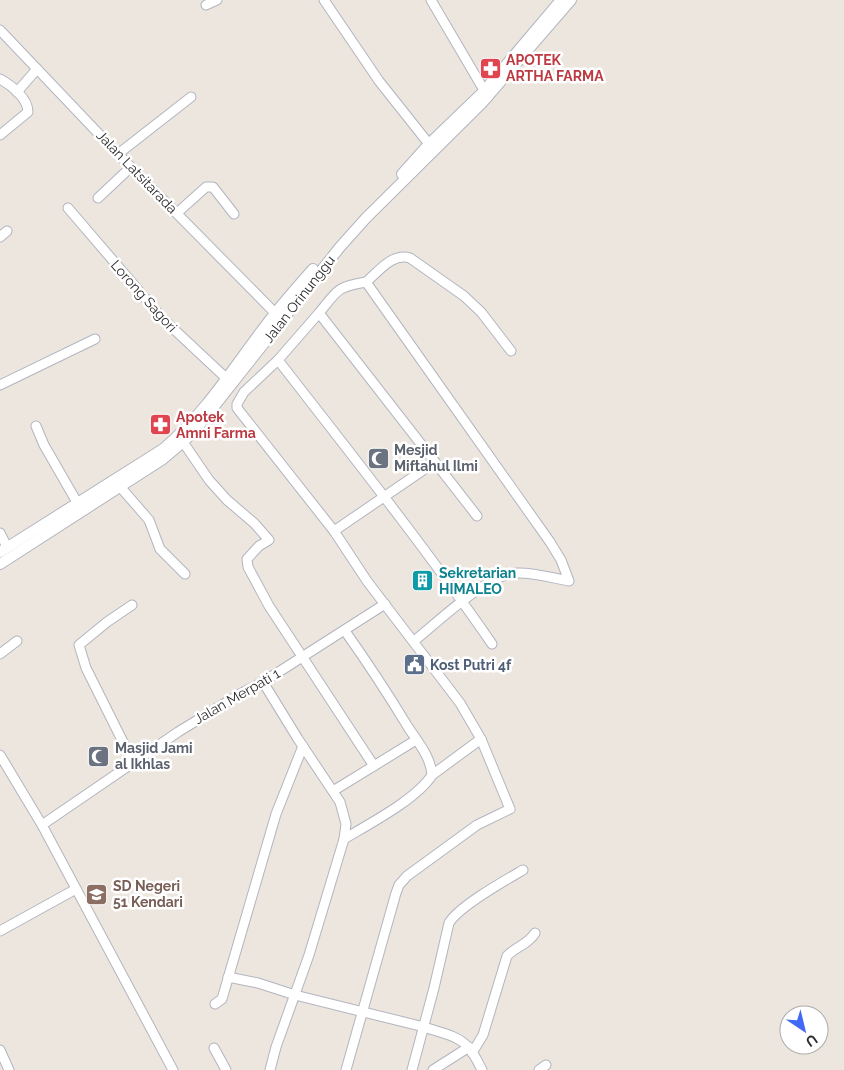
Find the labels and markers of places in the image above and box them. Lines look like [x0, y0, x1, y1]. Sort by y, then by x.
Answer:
place label: APOTEK ARTHA FARMA [506, 52, 604, 84]
pharmacy icon: APOTEK ARTHA FARMA [478, 56, 502, 80]
place label: Apotek Amni Farma [176, 409, 256, 441]
pharmacy icon: Apotek Amni Farma [148, 413, 172, 437]
place label: Mesjid Miftahul Ilmi [394, 442, 478, 474]
mosque icon: Mesjid Miftahul Ilmi [366, 446, 390, 470]
place label: Sekretarian HIMALEO [439, 565, 516, 597]
building icon: Sekretarian HIMALEO [411, 569, 435, 593]
public building icon: Kost Putri 4f [402, 653, 426, 677]
place label: Kost Putri 4f [430, 657, 512, 673]
place label: Masjid Jami al Ikhlas [115, 740, 193, 772]
mosque icon: Masjid Jami al Ikhlas [87, 744, 111, 768]
place label: SD Negeri 51 Kendari [113, 878, 183, 910]
school or university icon: SD Negeri 51 Kendari [85, 882, 109, 906]

